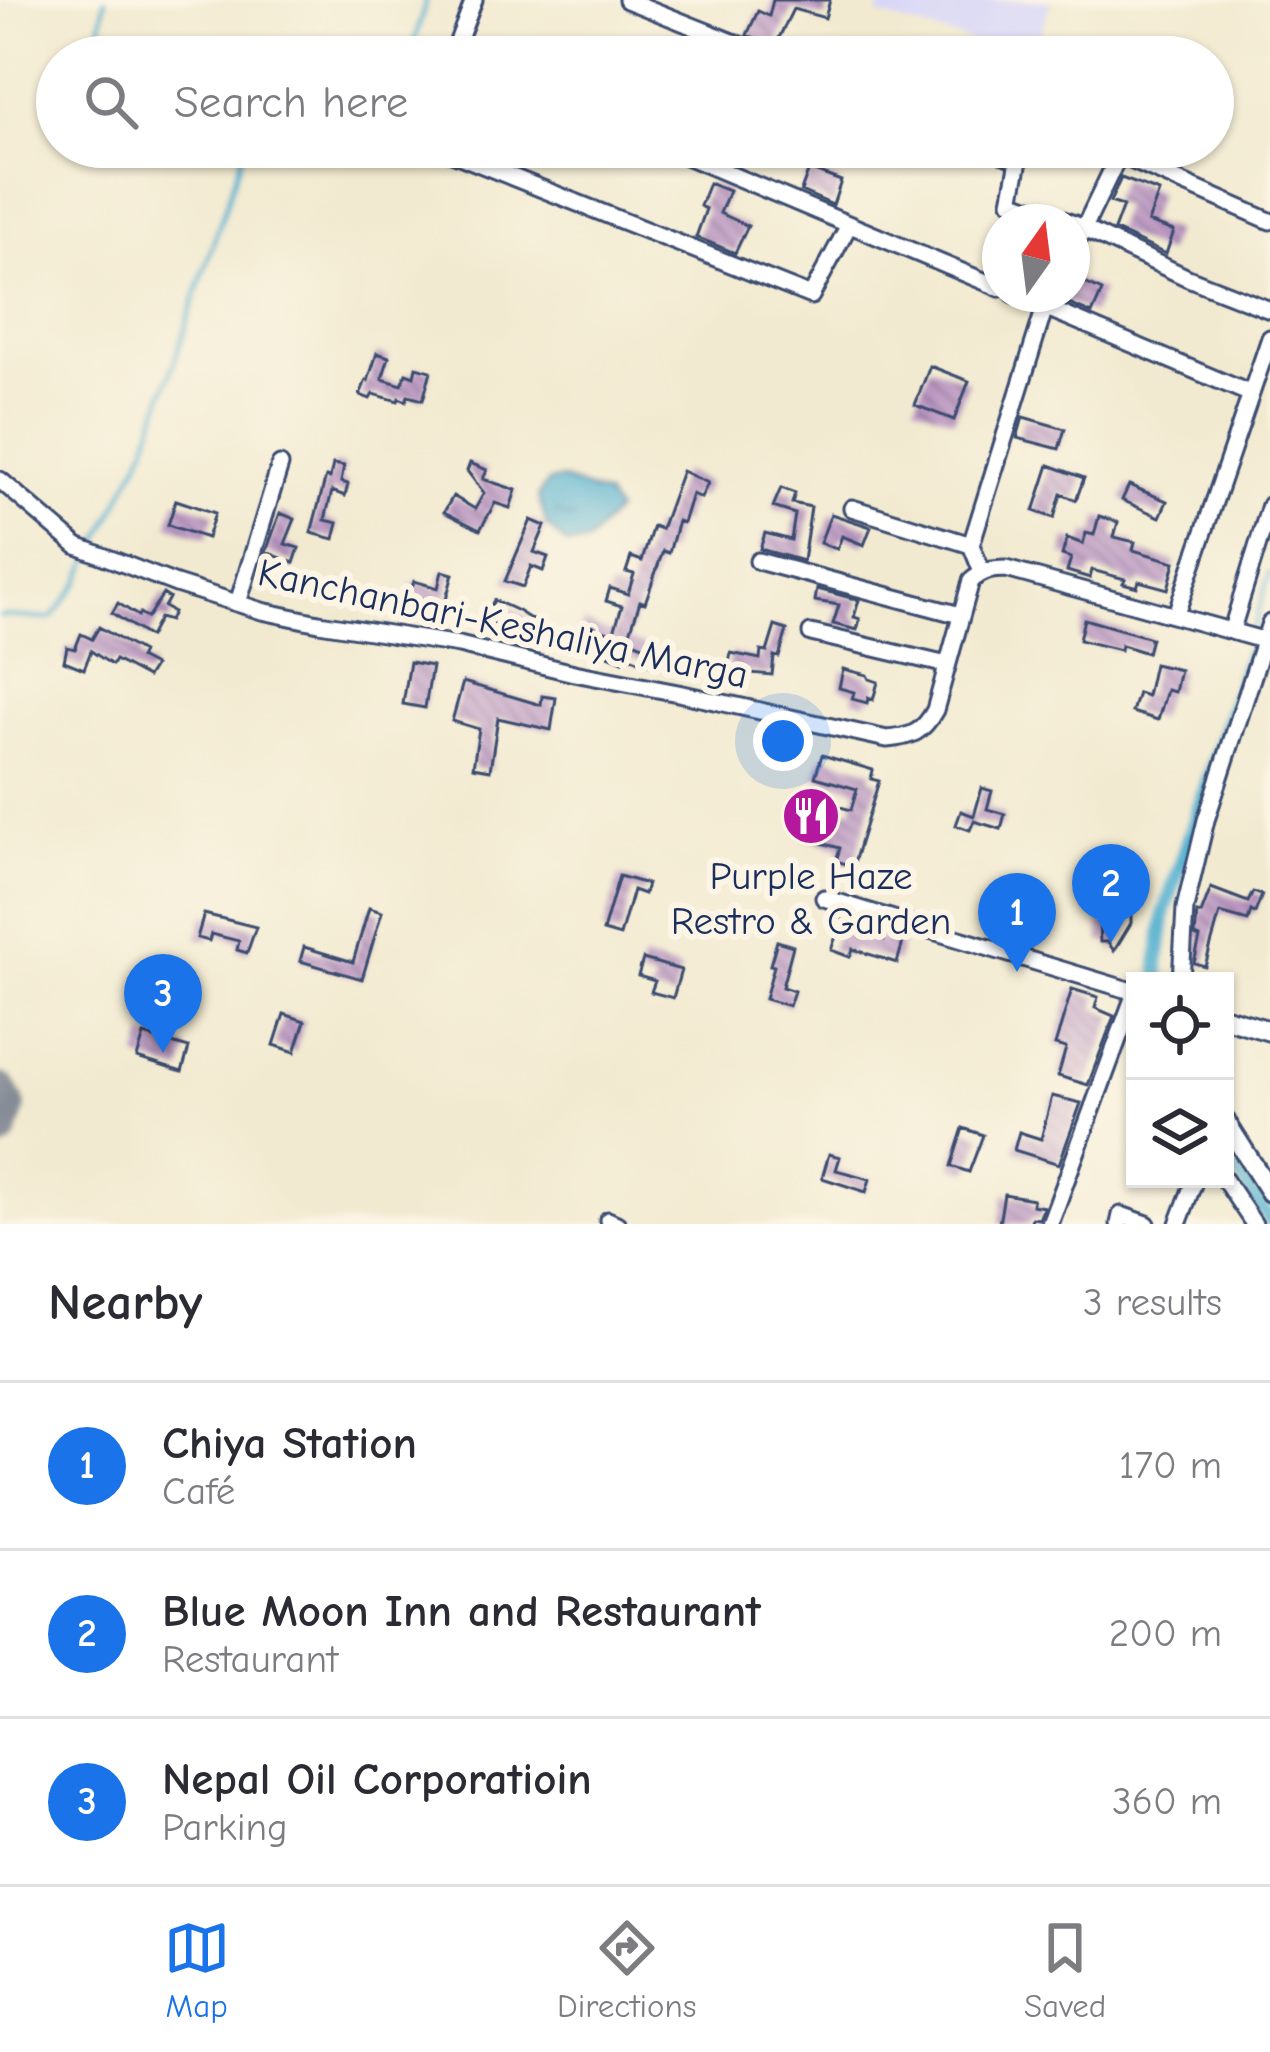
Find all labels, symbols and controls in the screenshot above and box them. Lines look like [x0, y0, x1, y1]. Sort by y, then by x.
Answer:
search box [36, 36, 1234, 168]
icon: search [78, 69, 144, 135]
text: Search here [174, 76, 408, 128]
north arrow [982, 204, 1090, 312]
street label: Kanchanbari-Keshaliya Marga [254, 550, 752, 698]
your location [753, 711, 813, 771]
restaurant icon: Purple Haze Restro & Garden [780, 785, 842, 847]
pin: 2 [1072, 844, 1150, 943]
place label: Purple Haze Restro & Garden [671, 854, 951, 944]
pin: 1 [978, 873, 1056, 972]
pin: 3 [124, 954, 202, 1053]
map controls [1126, 972, 1234, 1188]
button: locate [1126, 972, 1234, 1080]
button: layers [1126, 1080, 1234, 1188]
text: Nearby [48, 1273, 202, 1332]
text: 3 results [1083, 1280, 1222, 1325]
text: Chiya Station [162, 1417, 417, 1469]
text: 1 [79, 1443, 95, 1488]
text: 170 m [1119, 1443, 1222, 1488]
text: Café [162, 1469, 235, 1514]
text: Blue Moon Inn and Restaurant [162, 1585, 761, 1637]
text: 2 [77, 1611, 97, 1656]
text: 200 m [1109, 1611, 1222, 1656]
text: Restaurant [162, 1637, 338, 1682]
text: Nepal Oil Corporatioin [162, 1753, 592, 1805]
text: 3 [77, 1779, 97, 1824]
text: 360 m [1112, 1779, 1222, 1824]
text: Parking [162, 1805, 288, 1850]
tab: Map [164, 1915, 230, 2025]
tab: Directions [557, 1915, 697, 2025]
tab: Saved [1024, 1915, 1106, 2025]

